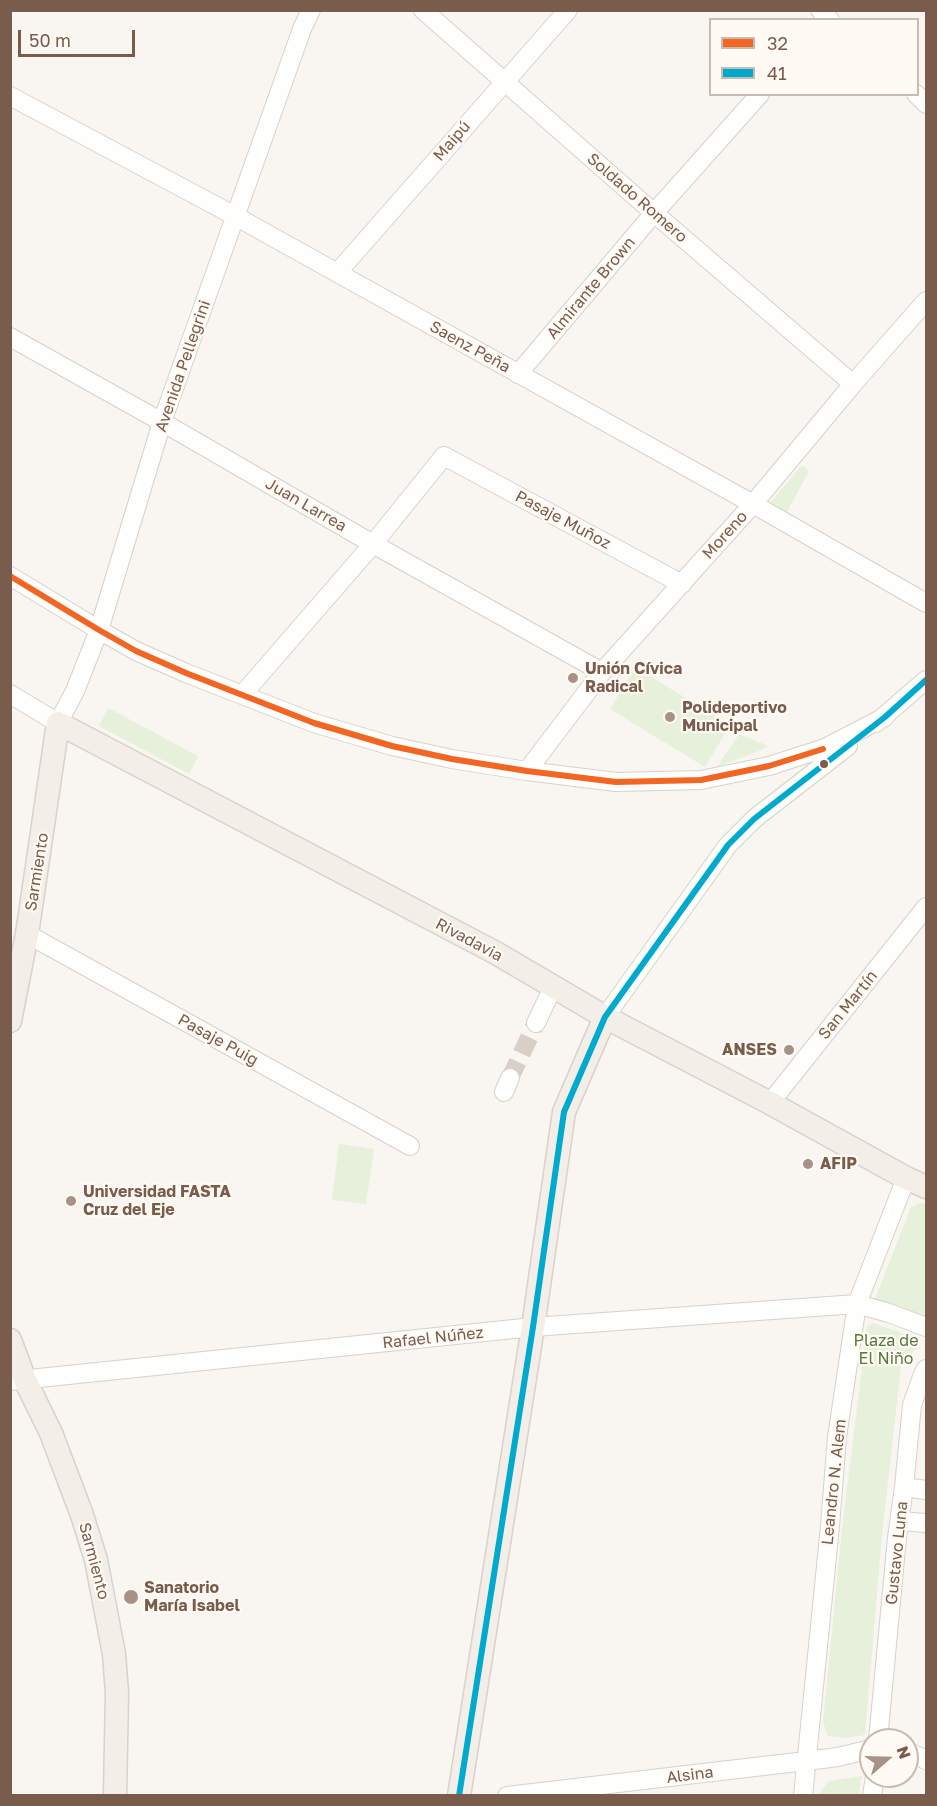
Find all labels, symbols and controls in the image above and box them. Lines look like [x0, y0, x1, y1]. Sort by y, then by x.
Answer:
scale bar [21, 18, 138, 56]
legend [709, 18, 919, 96]
text: 50 m [29, 29, 71, 51]
text: 32 [767, 32, 788, 54]
text: 41 [767, 62, 787, 84]
street label: Maipú [429, 117, 475, 165]
street label: Soldado Romero [583, 149, 691, 247]
street label: Almirante Brown [543, 233, 639, 343]
street label: Avenida Pellegrini [151, 298, 215, 434]
street label: Saenz Peña [426, 317, 514, 377]
street label: Juan Larrea [262, 474, 350, 536]
street label: Pasaje Muñoz [512, 487, 614, 553]
street label: Moreno [698, 507, 752, 563]
place label: Unión Cívica Radical [585, 659, 682, 697]
marker: Unión Cívica Radical [566, 671, 580, 685]
place label: Polideportivo Municipal [682, 698, 787, 736]
marker: Polideportivo Municipal [663, 710, 677, 724]
unlabelled marker [818, 758, 830, 770]
street label: Sarmiento [21, 832, 53, 912]
street label: Rivadavia [432, 914, 506, 966]
street label: San Martín [814, 967, 882, 1043]
street label: Pasaje Puig [175, 1010, 261, 1070]
place label: ANSES [722, 1040, 777, 1060]
marker: ANSES [782, 1043, 796, 1057]
place label: AFIP [820, 1154, 857, 1174]
marker: AFIP [801, 1157, 815, 1171]
place label: Universidad FASTA Cruz del Eje [83, 1182, 231, 1220]
marker: Universidad FASTA Cruz del Eje [64, 1194, 78, 1208]
street label: Rafael Núñez [381, 1323, 485, 1353]
park label: Plaza de El Niño [854, 1331, 918, 1369]
street label: Leandro N. Alem [818, 1418, 850, 1546]
street label: Gustavo Luna [882, 1500, 912, 1606]
street label: Sarmiento [75, 1520, 113, 1602]
place label: Sanatorio María Isabel [144, 1578, 240, 1616]
marker: Sanatorio María Isabel [122, 1588, 140, 1606]
north arrow [859, 1728, 919, 1788]
text: N [893, 1743, 916, 1762]
street label: Alsina [665, 1763, 715, 1787]

